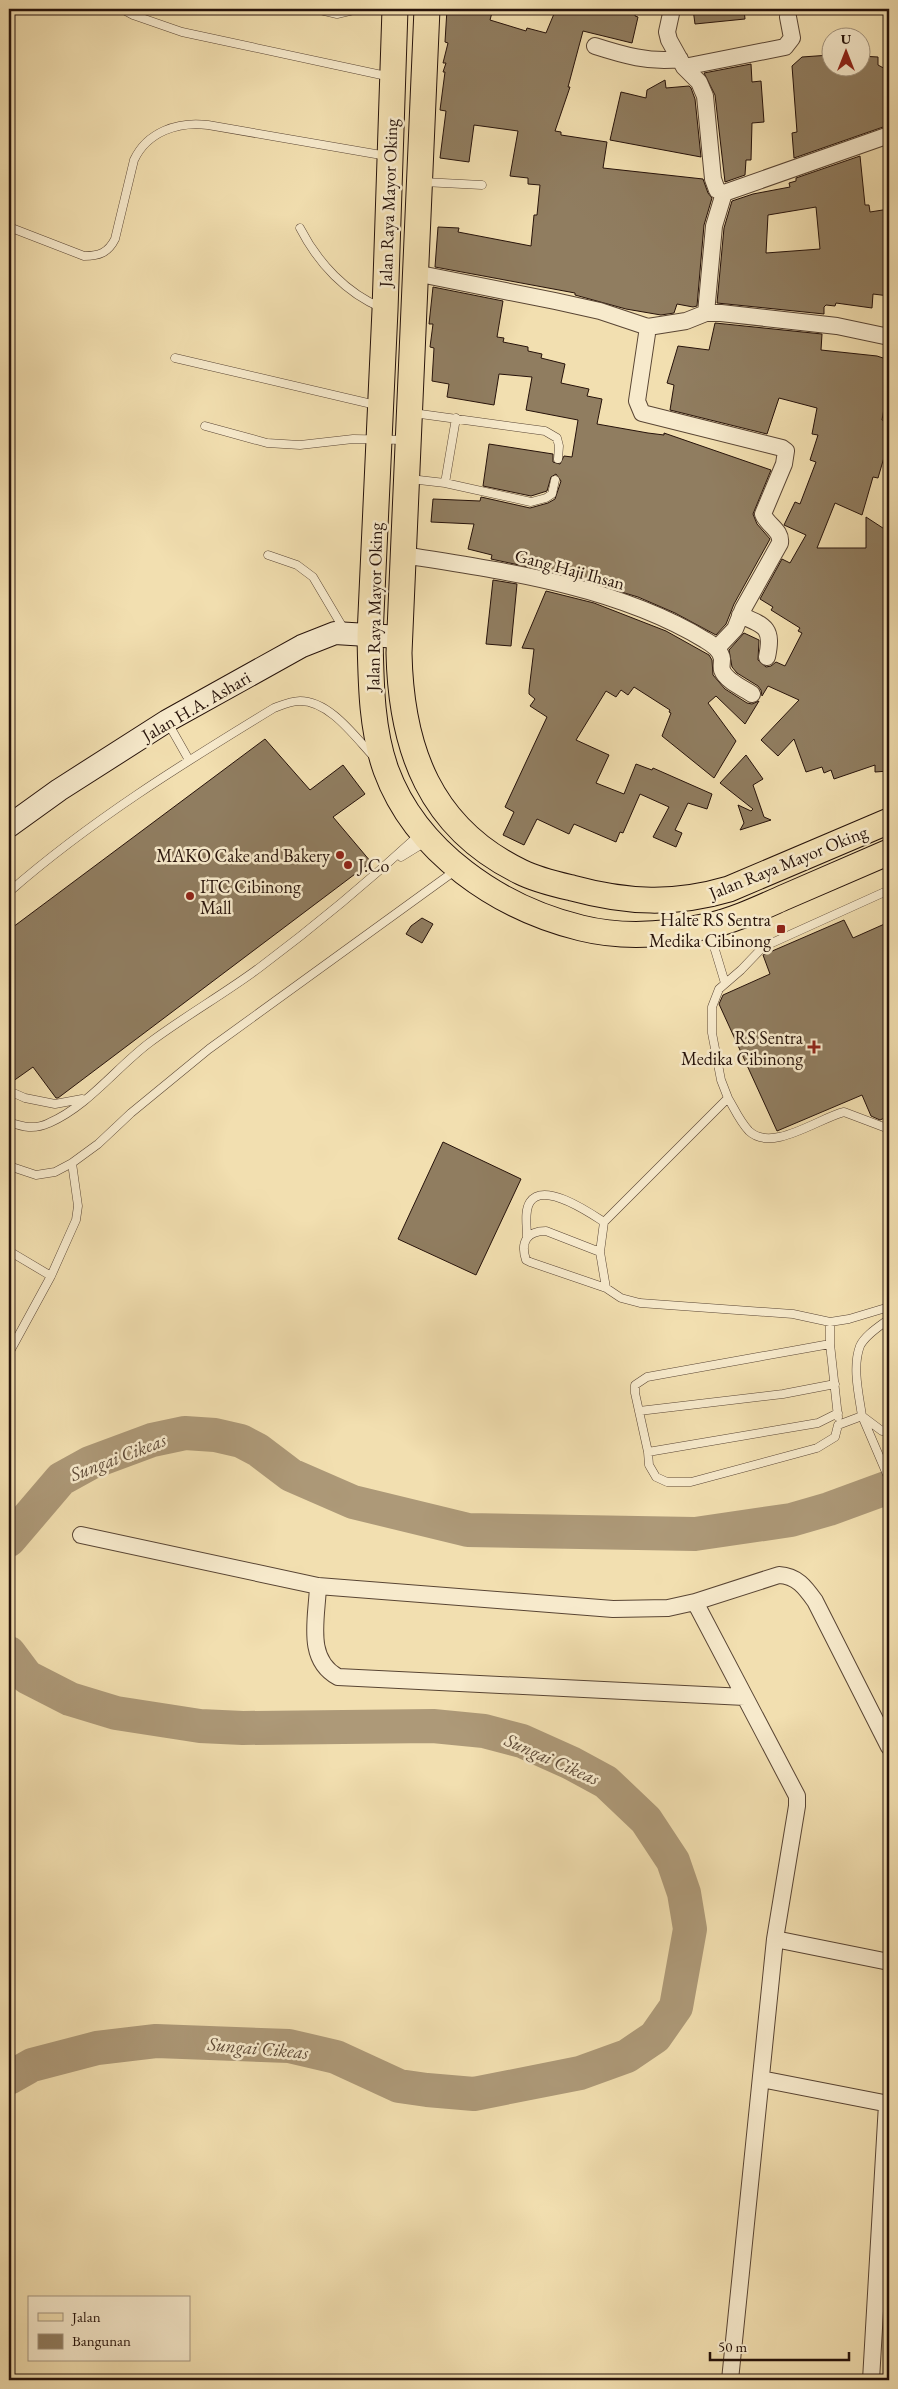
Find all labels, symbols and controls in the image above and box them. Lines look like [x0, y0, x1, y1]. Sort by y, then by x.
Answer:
north arrow [820, 28, 870, 78]
text: U [841, 30, 852, 48]
street label: Jalan Raya Mayor Oking [373, 118, 402, 290]
street label: Jalan Raya Mayor Oking [361, 522, 387, 694]
street label: Gang Haji Ihsan [513, 543, 628, 595]
street label: Jalan H.A. Ashari [136, 665, 255, 747]
street label: Jalan Raya Mayor Oking [704, 820, 871, 905]
place label: MAKO Cake and Bakery [156, 844, 330, 867]
marker: MAKO Cake and Bakery [334, 849, 346, 861]
place label: J.Co [356, 854, 389, 877]
marker: J.Co [342, 859, 354, 871]
place label: ITC Cibinong Mall [200, 875, 301, 919]
marker: ITC Cibinong Mall [184, 890, 196, 902]
place label: Halte RS Sentra Medika Cibinong [649, 908, 772, 952]
marker: Halte RS Sentra Medika Cibinong [775, 923, 787, 935]
place label: RS Sentra Medika Cibinong [681, 1026, 804, 1070]
marker: RS Sentra Medika Cibinong [807, 1040, 821, 1054]
water label: Sungai Cikeas [65, 1427, 170, 1487]
water label: Sungai Cikeas [500, 1727, 604, 1791]
water label: Sungai Cikeas [206, 2031, 310, 2065]
legend [28, 2296, 190, 2362]
text: Jalan [70, 2307, 101, 2326]
scale bar [710, 2329, 849, 2361]
text: Bangunan [72, 2331, 131, 2350]
text: 50 m [718, 2337, 747, 2356]

